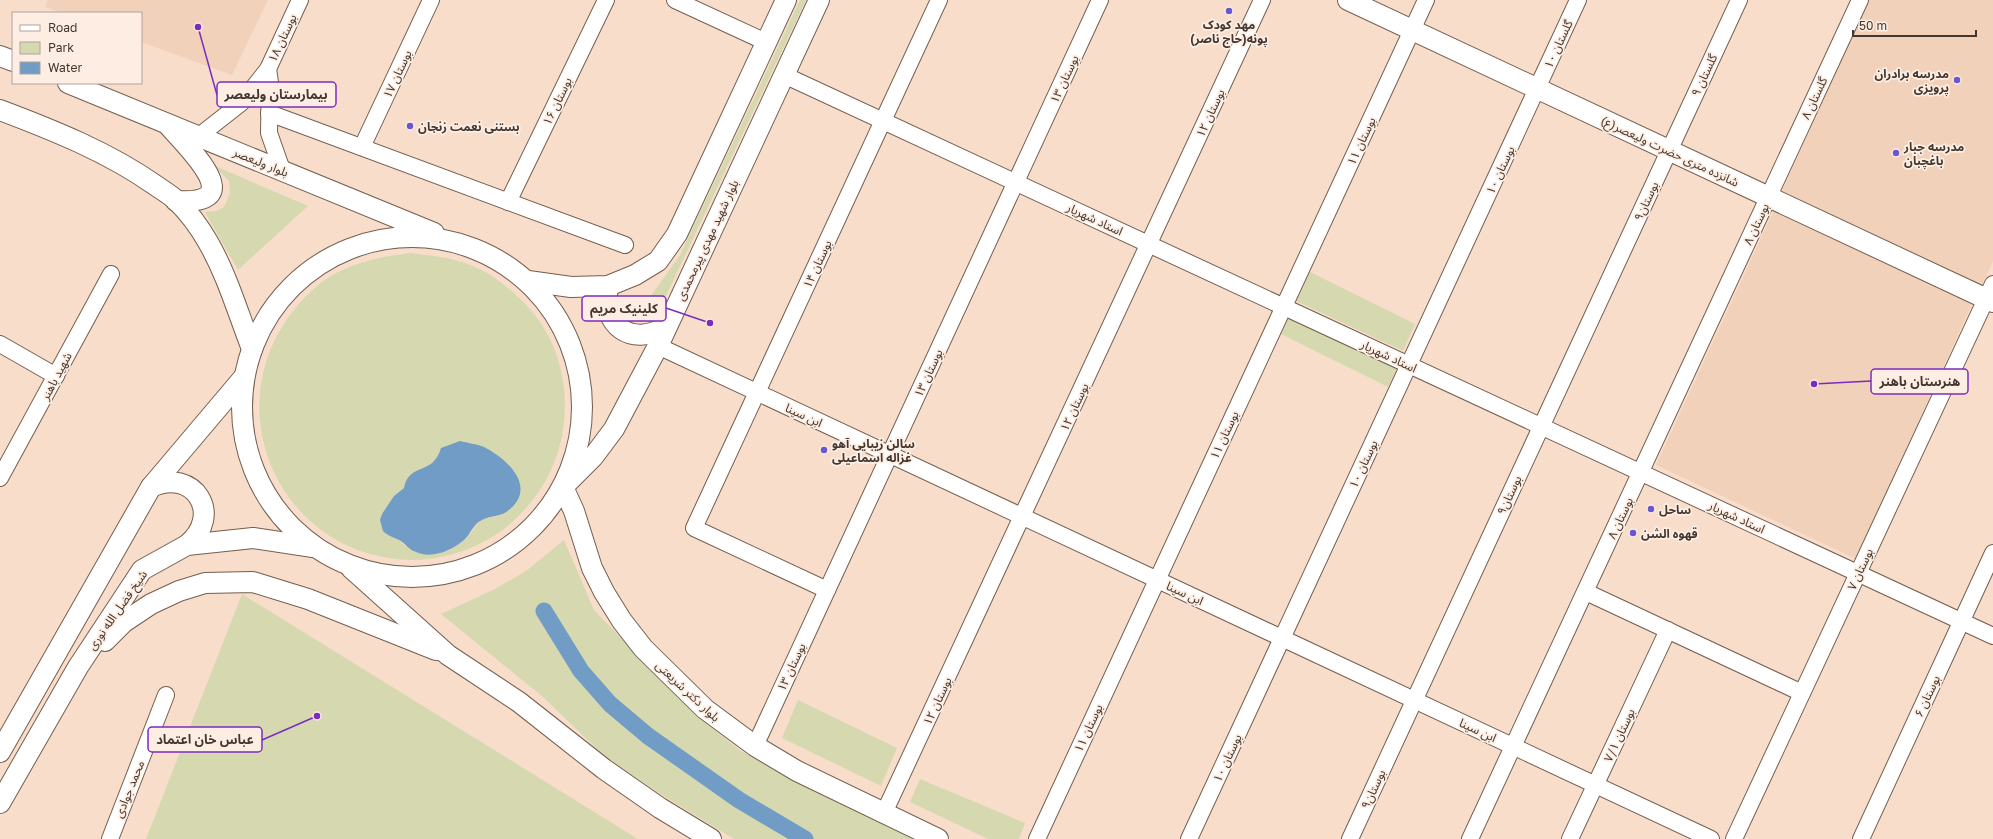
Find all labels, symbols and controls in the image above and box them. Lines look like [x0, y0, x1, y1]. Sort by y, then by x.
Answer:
marker: مهد کودک پونه(حاج ناصر) [1224, 6, 1234, 16]
legend [12, 12, 142, 84]
street label: بوستان ۱۸ [264, 12, 300, 64]
scale bar [1853, 12, 1976, 38]
street label: گلستان ۱۰ [1540, 16, 1576, 71]
place label: مهد کودک پونه(حاج ناصر) [1190, 17, 1268, 48]
text: 50 m [1859, 18, 1887, 33]
text: Road [48, 20, 77, 35]
text: Park [48, 40, 74, 55]
street label: بوستان ۱۷ [379, 48, 415, 100]
street label: گلستان ۹ [1688, 51, 1721, 98]
street label: بوستان ۱۳ [1046, 53, 1082, 105]
text: Water [48, 60, 82, 75]
place label: مدرسه برادران پرویزی [1874, 66, 1949, 96]
street label: گلستان ۸ [1798, 74, 1831, 121]
street label: بوستان ۱۶ [539, 75, 575, 127]
marker: مدرسه برادران پرویزی [1952, 75, 1962, 85]
callout: بیمارستان ولیعصر [217, 82, 336, 107]
text: بیمارستان ولیعصر [223, 86, 328, 102]
street label: بوستان ۱۲ [1192, 87, 1228, 139]
street label: شانزده متری حضرت ولیعصر(ع) [1598, 112, 1741, 191]
street label: بوستان ۱۱ [1343, 115, 1379, 167]
place label: بستنی نعمت زنجان [418, 119, 520, 134]
marker: بستنی نعمت زنجان [405, 121, 415, 131]
place label: مدرسه جبار باغچبان [1903, 139, 1964, 169]
street label: بلوار ولیعصر [230, 144, 291, 180]
street label: بوستان ۱۰ [1482, 144, 1518, 196]
marker: مدرسه جبار باغچبان [1891, 148, 1901, 158]
street label: بلوار شهید مهدی پیرمحمدی [672, 177, 743, 303]
street label: بوستان۹ [1630, 179, 1662, 223]
street label: استاد شهریار [1064, 199, 1126, 239]
street label: بوستان ۸ [1740, 201, 1772, 247]
street label: بوستان ۱۴ [799, 238, 835, 290]
callout: کلینیک مریم [582, 296, 666, 321]
text: کلینیک مریم [590, 300, 658, 319]
street label: استاد شهریار [1358, 336, 1420, 376]
street label: بوستان ۱۳ [910, 347, 946, 399]
street label: شهید باهنر [37, 350, 75, 403]
callout: هنرستان باهنر [1871, 369, 1968, 394]
text: هنرستان باهنر [1879, 373, 1960, 389]
street label: بوستان ۱۲ [1056, 381, 1092, 433]
street label: ابن سینا [783, 400, 825, 430]
street label: بوستان ۱۱ [1206, 409, 1242, 461]
place label: سالن زیبایی آهو غزاله اسماعیلی [832, 436, 915, 465]
street label: بوستان ۱۰ [1345, 438, 1381, 490]
marker: سالن زیبایی آهو غزاله اسماعیلی [819, 445, 829, 455]
street label: بوستان۹ [1493, 473, 1525, 517]
street label: بوستان ۸ [1604, 495, 1636, 541]
street label: استاد شهریار [1706, 497, 1768, 537]
place label: ساحل [1659, 502, 1691, 517]
marker: ساحل [1646, 504, 1656, 514]
place label: قهوه الشن [1641, 526, 1698, 541]
marker: قهوه الشن [1628, 528, 1638, 538]
street label: بوستان ۷ [1844, 546, 1876, 592]
street label: شیخ فضل الله نوری [84, 567, 152, 654]
street label: ابن سینا [1164, 578, 1206, 608]
street label: بوستان ۱۳ [773, 641, 809, 693]
street label: بلوار دکتر شریعتی [653, 657, 723, 725]
street label: بوستان ۶ [1911, 673, 1943, 719]
street label: بوستان ۱۲ [919, 675, 955, 727]
street label: بوستان ۱۱ [1070, 702, 1106, 754]
street label: بوستان ۷/۱ [1600, 706, 1638, 764]
street label: ابن سینا [1457, 715, 1499, 745]
callout: عباس خان اعتماد [148, 727, 262, 752]
text: عباس خان اعتماد [156, 731, 254, 747]
street label: بوستان ۱۰ [1209, 732, 1245, 784]
street label: محمد جوادی [111, 758, 147, 820]
street label: بوستان۹ [1357, 767, 1389, 811]

